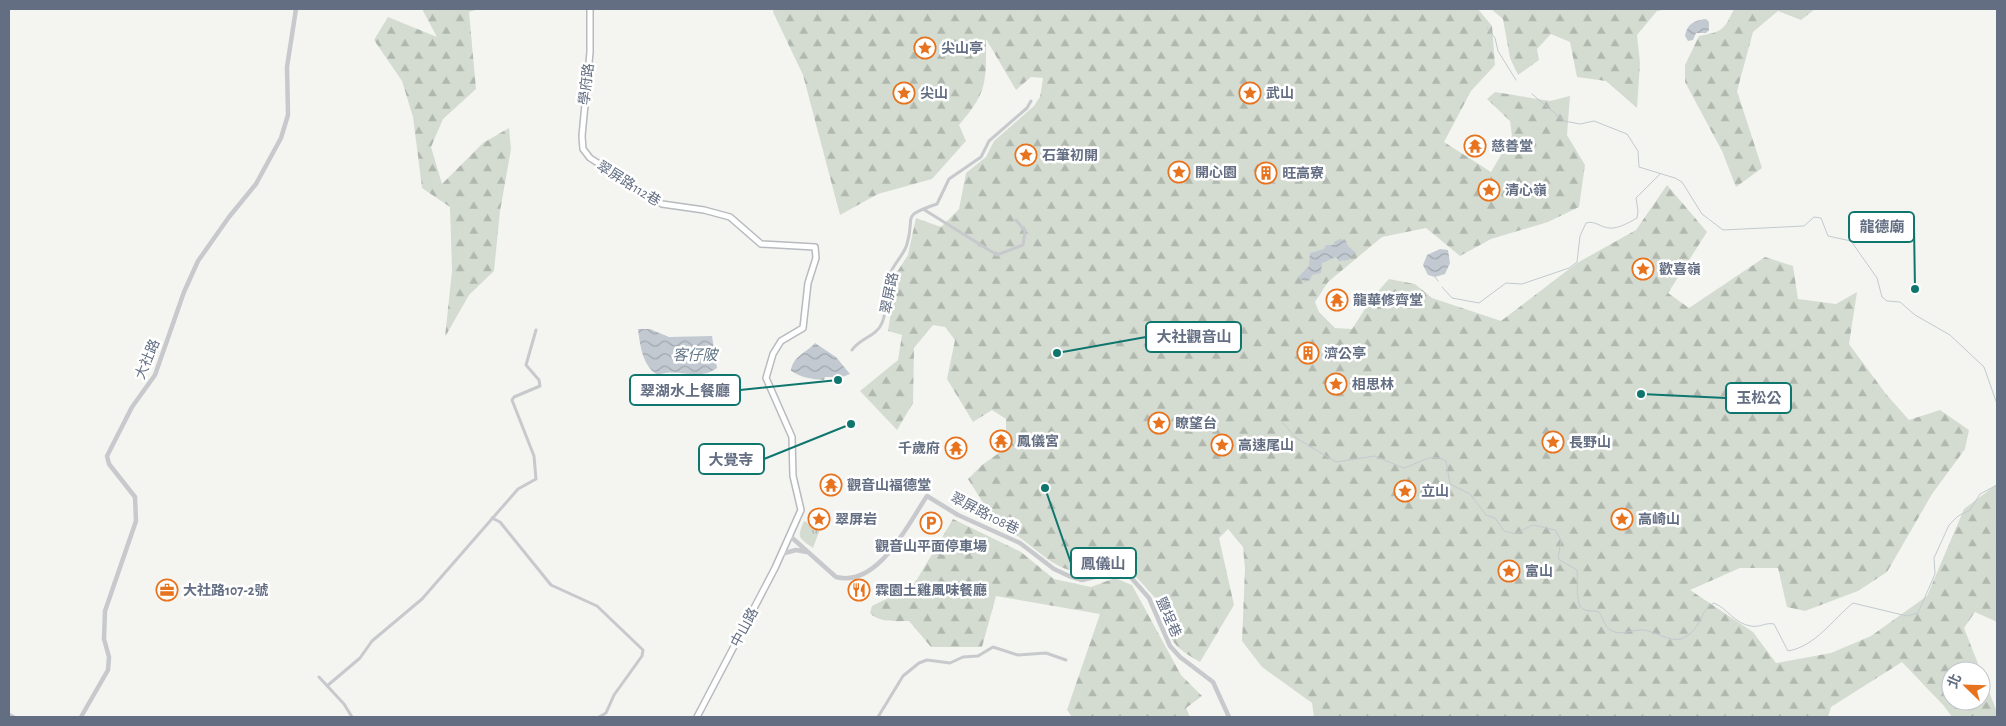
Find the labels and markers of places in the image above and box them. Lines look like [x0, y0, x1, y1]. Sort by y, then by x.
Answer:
place icon: 尖山亭 [913, 36, 937, 60]
place label: 尖山亭 [941, 40, 983, 56]
place icon: 尖山 [892, 81, 916, 105]
place icon: 武山 [1238, 81, 1262, 105]
place label: 尖山 [920, 86, 948, 101]
place label: 武山 [1266, 86, 1294, 101]
temple icon: 慈善堂 [1463, 134, 1487, 158]
place label: 慈善堂 [1491, 138, 1533, 154]
place icon: 石筆初開 [1014, 143, 1038, 167]
place label: 石筆初開 [1042, 148, 1098, 163]
place icon: 開心園 [1167, 160, 1191, 184]
building icon: 旺高寮 [1254, 161, 1278, 185]
place label: 開心園 [1195, 165, 1237, 180]
place label: 旺高寮 [1282, 165, 1324, 181]
place icon: 清心嶺 [1477, 178, 1501, 202]
place label: 清心嶺 [1505, 183, 1547, 198]
callout: 龍德廟 [1849, 212, 1914, 242]
place icon: 歡喜嶺 [1631, 257, 1655, 281]
place label: 歡喜嶺 [1659, 262, 1701, 277]
temple icon: 龍華修齊堂 [1325, 288, 1349, 312]
place label: 龍華修齊堂 [1353, 292, 1423, 308]
callout: 大社觀音山 [1146, 322, 1241, 352]
building icon: 濟公亭 [1296, 341, 1320, 365]
place label: 濟公亭 [1324, 345, 1366, 361]
place icon: 相思林 [1324, 372, 1348, 396]
callout: 翠湖水上餐廳 [630, 375, 740, 405]
place label: 相思林 [1352, 377, 1394, 392]
callout: 玉松公 [1726, 383, 1791, 413]
place icon: 瞭望台 [1147, 411, 1171, 435]
place label: 瞭望台 [1175, 415, 1217, 431]
temple icon: 鳳儀宮 [989, 429, 1013, 453]
place icon: 長野山 [1541, 430, 1565, 454]
place label: 鳳儀宮 [1017, 433, 1059, 449]
place icon: 高速尾山 [1210, 433, 1234, 457]
place label: 長野山 [1569, 435, 1611, 450]
temple icon: 千歲府 [944, 436, 968, 460]
place label: 高速尾山 [1238, 437, 1294, 453]
place label: 千歲府 [898, 440, 940, 456]
callout: 大覺寺 [699, 444, 764, 474]
temple icon: 觀音山福德堂 [819, 473, 843, 497]
place label: 觀音山福德堂 [847, 477, 931, 493]
place icon: 立山 [1393, 479, 1417, 503]
place label: 立山 [1421, 483, 1449, 499]
place icon: 翠屏岩 [807, 507, 831, 531]
place icon: 高崎山 [1610, 507, 1634, 531]
parking icon: 觀音山平面停車場 [919, 511, 943, 535]
place label: 翠屏岩 [835, 512, 877, 527]
place label: 高崎山 [1638, 512, 1680, 527]
place label: 觀音山平面停車場 [875, 538, 987, 554]
callout: 鳳儀山 [1071, 548, 1136, 578]
place icon: 富山 [1497, 559, 1521, 583]
place label: 富山 [1525, 563, 1553, 579]
office icon: 大社路107-2號 [155, 578, 179, 602]
restaurant icon: 霖園土雞風味餐廳 [847, 578, 871, 602]
place label: 大社路107-2號 [183, 582, 268, 598]
place label: 霖園土雞風味餐廳 [875, 582, 987, 598]

